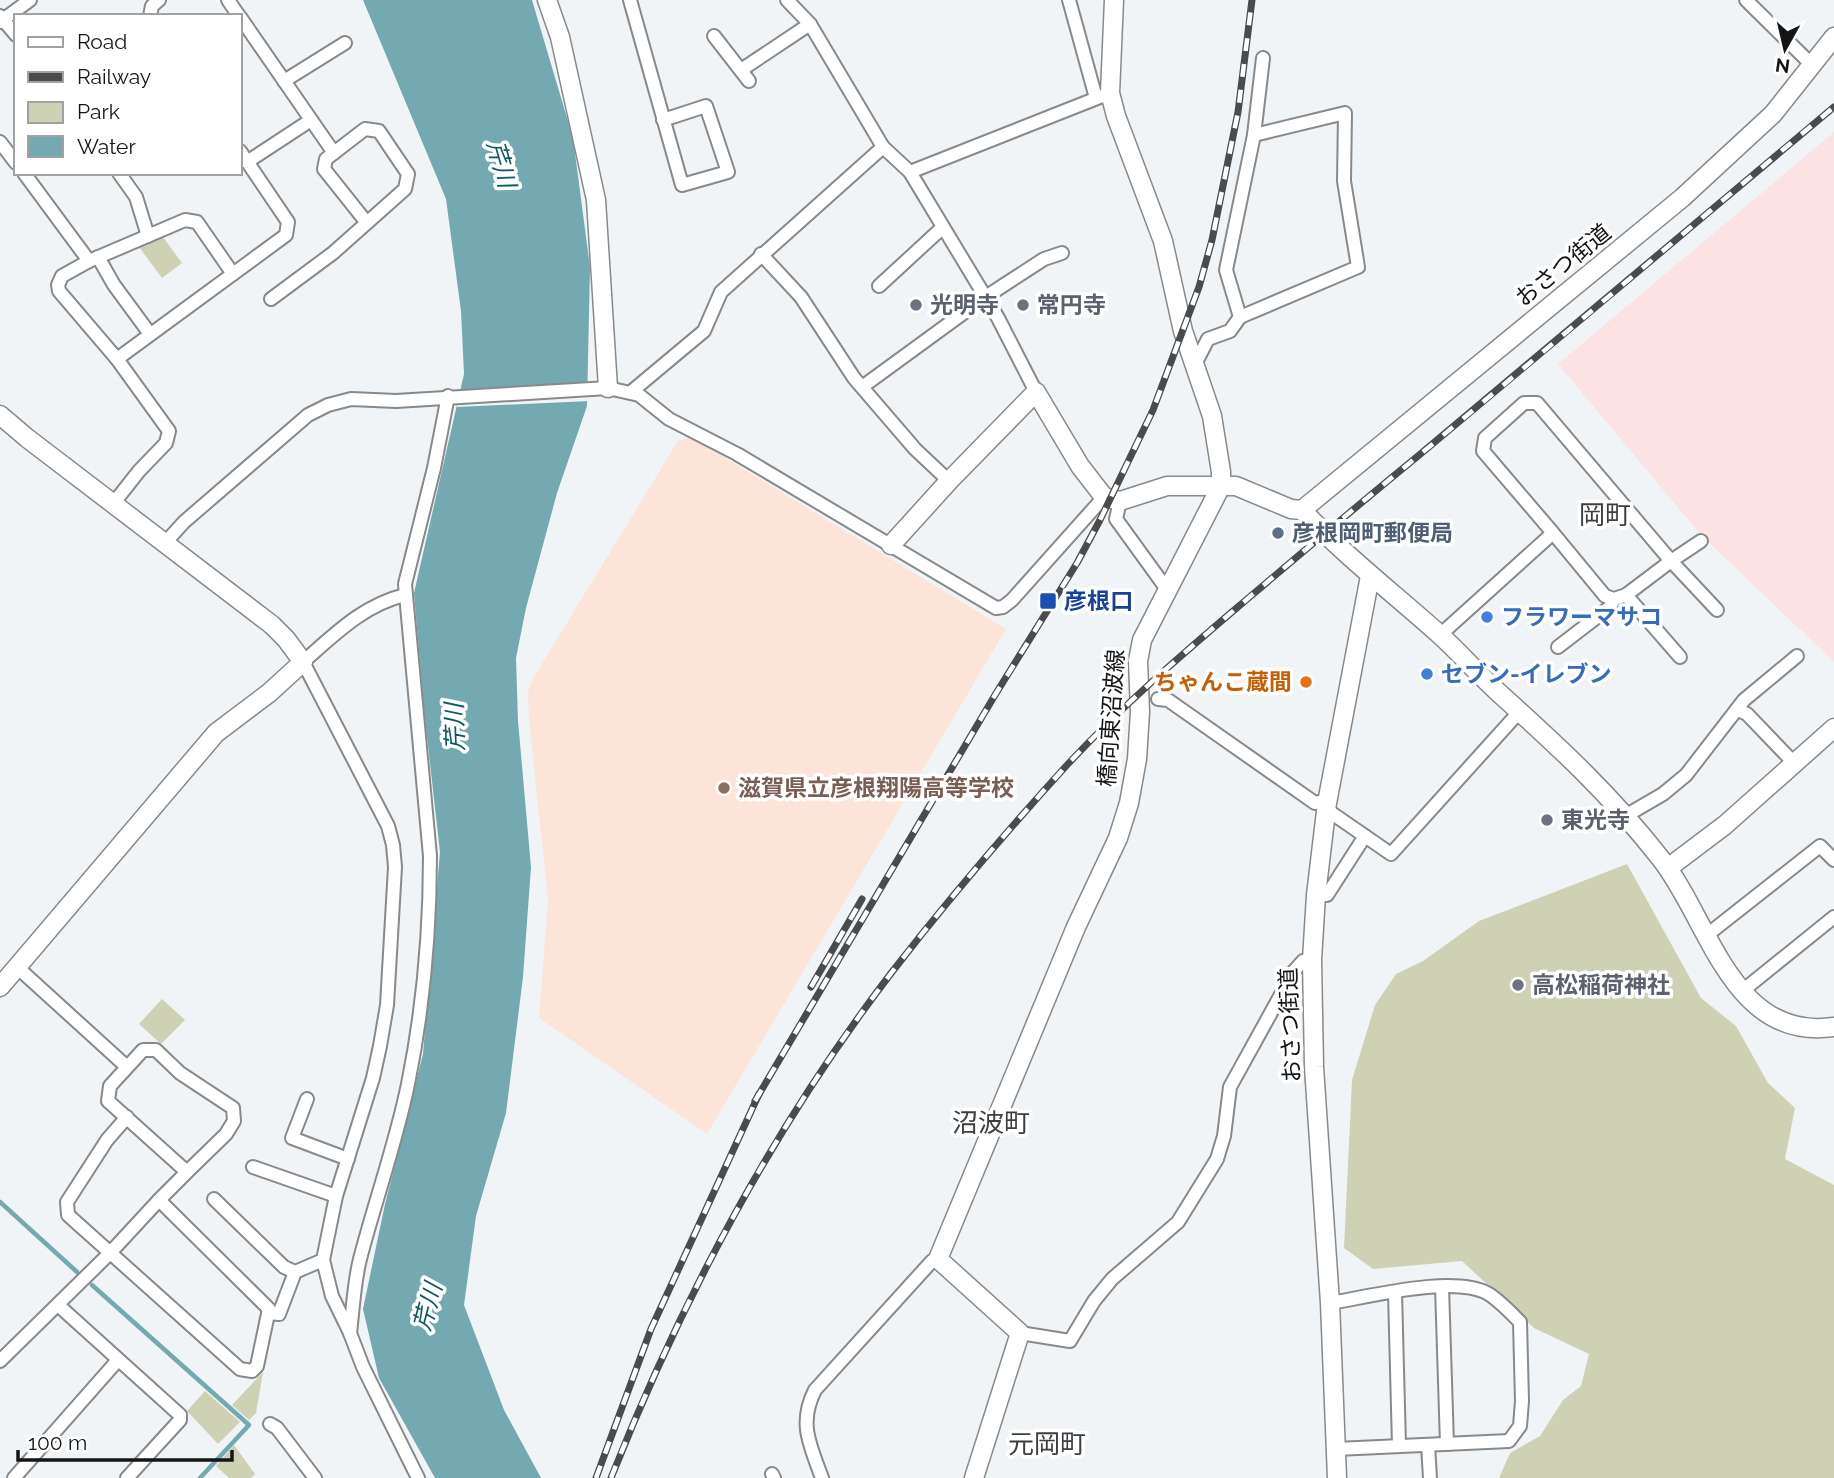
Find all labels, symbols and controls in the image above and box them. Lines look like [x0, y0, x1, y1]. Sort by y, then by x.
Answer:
legend [14, 14, 242, 175]
north arrow [1750, 14, 1820, 84]
text: Road [77, 29, 127, 54]
text: N [1774, 54, 1791, 78]
text: Railway [77, 64, 151, 89]
text: Park [77, 99, 120, 124]
text: Water [77, 134, 136, 159]
water label: 芹川 [481, 137, 523, 194]
street label: おさつ街道 [1510, 218, 1616, 311]
place label: 光明寺 [930, 291, 999, 318]
place label: 常円寺 [1037, 291, 1106, 318]
marker: 光明寺 [908, 297, 924, 313]
marker: 常円寺 [1015, 297, 1031, 313]
district label: 岡町 [1579, 500, 1631, 530]
place label: 彦根岡町郵便局 [1292, 519, 1453, 546]
marker: 彦根岡町郵便局 [1270, 525, 1286, 541]
place label: 彦根口 [1064, 587, 1133, 614]
marker: 彦根口 [1038, 591, 1058, 611]
place label: フラワーマサコ [1501, 603, 1662, 630]
marker: フラワーマサコ [1479, 609, 1495, 625]
street label: 橋向東沼波線 [1092, 648, 1129, 788]
place label: セブン-イレブン [1441, 660, 1612, 687]
marker: セブン-イレブン [1419, 666, 1435, 682]
place label: ちゃんこ蔵間 [1154, 668, 1292, 695]
marker: ちゃんこ蔵間 [1298, 674, 1314, 690]
water label: 芹川 [439, 700, 470, 752]
place label: 滋賀県立彦根翔陽高等学校 [738, 774, 1014, 801]
marker: 滋賀県立彦根翔陽高等学校 [716, 780, 732, 796]
place label: 東光寺 [1561, 806, 1630, 833]
marker: 東光寺 [1539, 812, 1555, 828]
street label: おさつ街道 [1274, 967, 1305, 1083]
place label: 高松稲荷神社 [1532, 971, 1670, 998]
marker: 高松稲荷神社 [1510, 977, 1526, 993]
district label: 沼波町 [952, 1108, 1030, 1138]
water label: 芹川 [407, 1277, 449, 1334]
scale bar [18, 1418, 231, 1462]
district label: 元岡町 [1008, 1429, 1086, 1459]
text: 100 m [28, 1430, 87, 1455]

